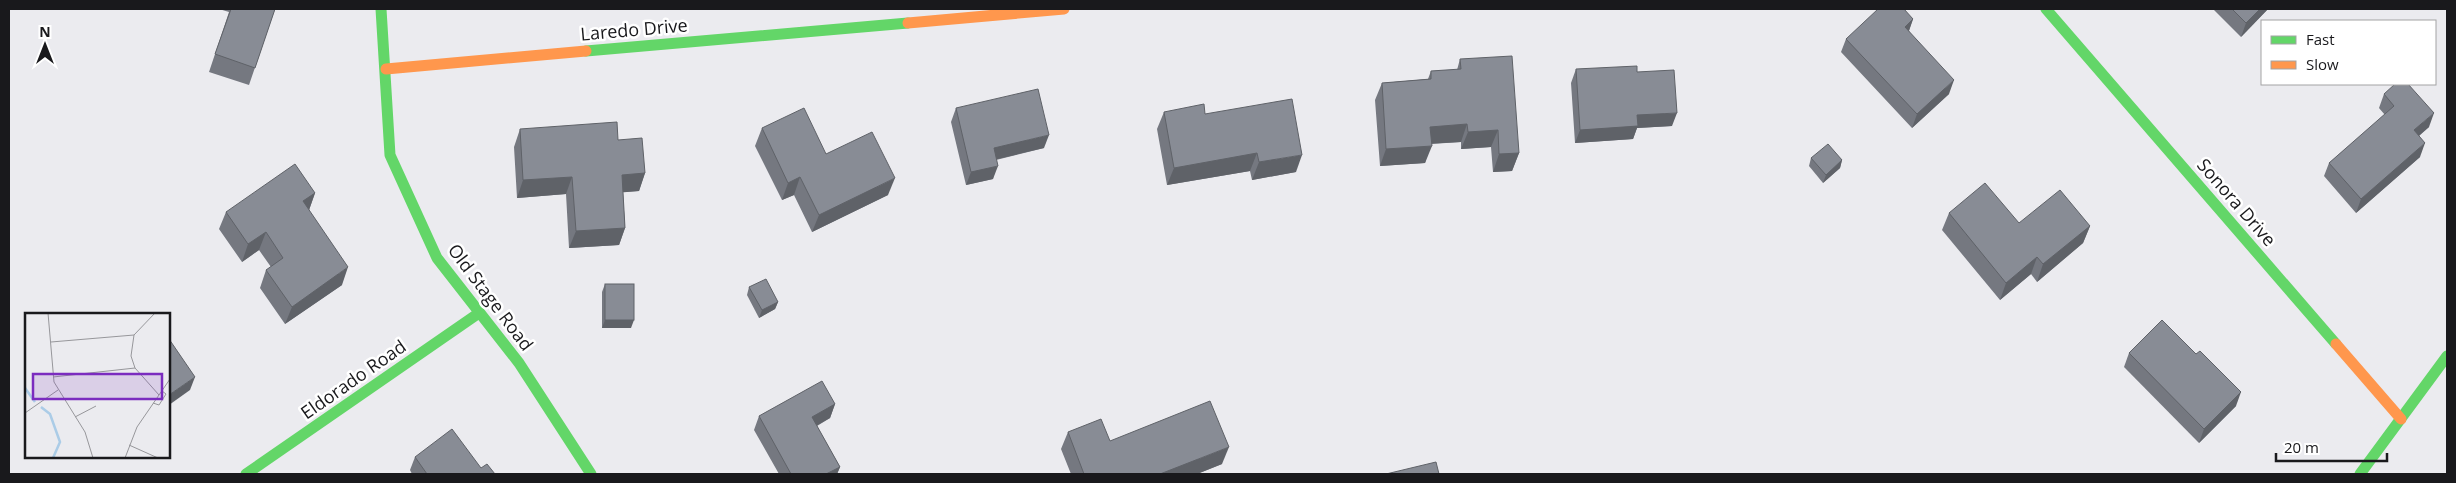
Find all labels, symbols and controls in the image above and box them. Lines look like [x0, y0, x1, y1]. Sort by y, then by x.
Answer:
street label: Laredo Drive [579, 12, 689, 46]
north arrow [20, 20, 70, 70]
legend [2261, 20, 2436, 85]
text: N [39, 22, 51, 41]
text: Fast [2306, 29, 2335, 49]
text: Slow [2306, 54, 2339, 74]
street label: Sonora Drive [2192, 153, 2282, 251]
street label: Old Stage Road [443, 239, 539, 355]
inset map [25, 313, 170, 458]
street label: Eldorado Road [296, 334, 410, 424]
scale bar [2276, 430, 2387, 462]
text: 20 m [2284, 437, 2319, 457]

